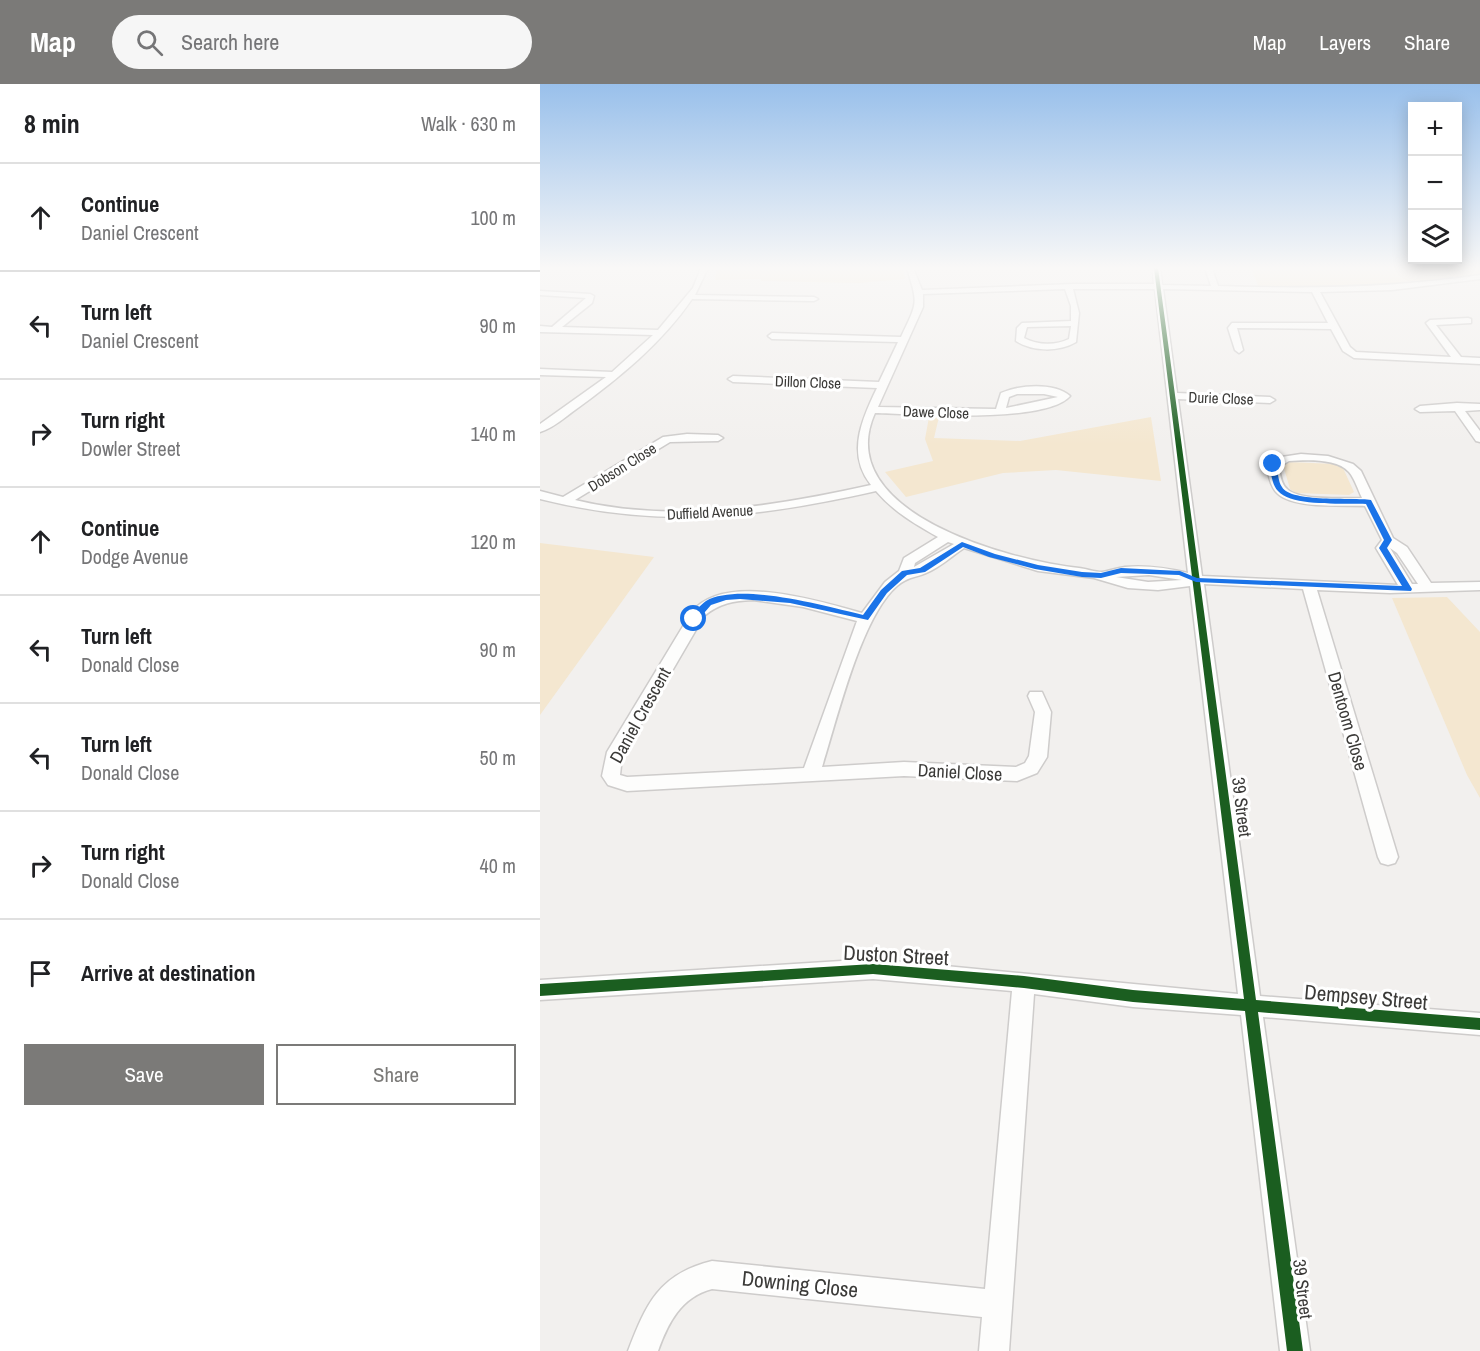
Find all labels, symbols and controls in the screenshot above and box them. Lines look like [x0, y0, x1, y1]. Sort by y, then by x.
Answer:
search box [112, 15, 532, 69]
text: Map [30, 23, 76, 61]
icon: search [133, 26, 166, 59]
text: Search here [181, 27, 279, 57]
text: Map [1253, 28, 1286, 57]
text: Layers [1319, 28, 1371, 57]
text: Share [1404, 28, 1450, 57]
map controls [1408, 102, 1462, 264]
button: + [1408, 102, 1462, 156]
text: 8 min [24, 106, 80, 141]
text: Walk · 630 m [421, 110, 516, 137]
button: − [1408, 156, 1462, 210]
text: Continue [81, 189, 159, 219]
icon: ahead [24, 201, 57, 234]
text: 100 m [470, 204, 516, 231]
button: layers [1408, 210, 1462, 264]
text: Daniel Crescent [81, 219, 199, 246]
text: Turn left [81, 297, 152, 327]
icon: left [24, 309, 57, 342]
text: 90 m [480, 312, 516, 339]
text: Daniel Crescent [81, 327, 199, 354]
street label: Dillon Close [774, 370, 842, 394]
street label: Durie Close [1188, 386, 1254, 410]
street label: Dawe Close [902, 400, 970, 424]
text: Turn right [81, 405, 165, 435]
icon: right [24, 417, 57, 450]
text: 140 m [470, 420, 516, 447]
text: Dowler Street [81, 435, 180, 462]
street label: Dobson Close [584, 438, 660, 496]
route end [1259, 450, 1285, 476]
street label: Duffield Avenue [666, 499, 754, 525]
text: Continue [81, 513, 159, 543]
icon: ahead [24, 525, 57, 558]
text: 120 m [470, 528, 516, 555]
text: Dodge Avenue [81, 543, 188, 570]
route start [680, 605, 706, 631]
text: Turn left [81, 621, 152, 651]
icon: left [24, 633, 57, 666]
text: 90 m [480, 636, 516, 663]
text: Donald Close [81, 651, 179, 678]
street label: Daniel Crescent [603, 663, 677, 767]
street label: Dentoom Close [1322, 669, 1374, 773]
text: Turn left [81, 729, 152, 759]
icon: left [24, 741, 57, 774]
text: 50 m [480, 744, 516, 771]
street label: Daniel Close [917, 757, 1003, 787]
text: Donald Close [81, 759, 179, 786]
street label: 39 Street [1226, 776, 1258, 838]
text: Turn right [81, 837, 165, 867]
icon: right [24, 849, 57, 882]
text: 40 m [480, 852, 516, 879]
text: Donald Close [81, 867, 179, 894]
street label: Duston Street [843, 938, 950, 972]
icon: arrive [24, 957, 57, 990]
text: Arrive at destination [81, 958, 255, 988]
street label: Dempsey Street [1303, 977, 1429, 1017]
button: Save [24, 1044, 264, 1105]
button: Share [276, 1044, 516, 1105]
street label: 39 Street [1287, 1258, 1319, 1320]
street label: Downing Close [740, 1263, 860, 1305]

